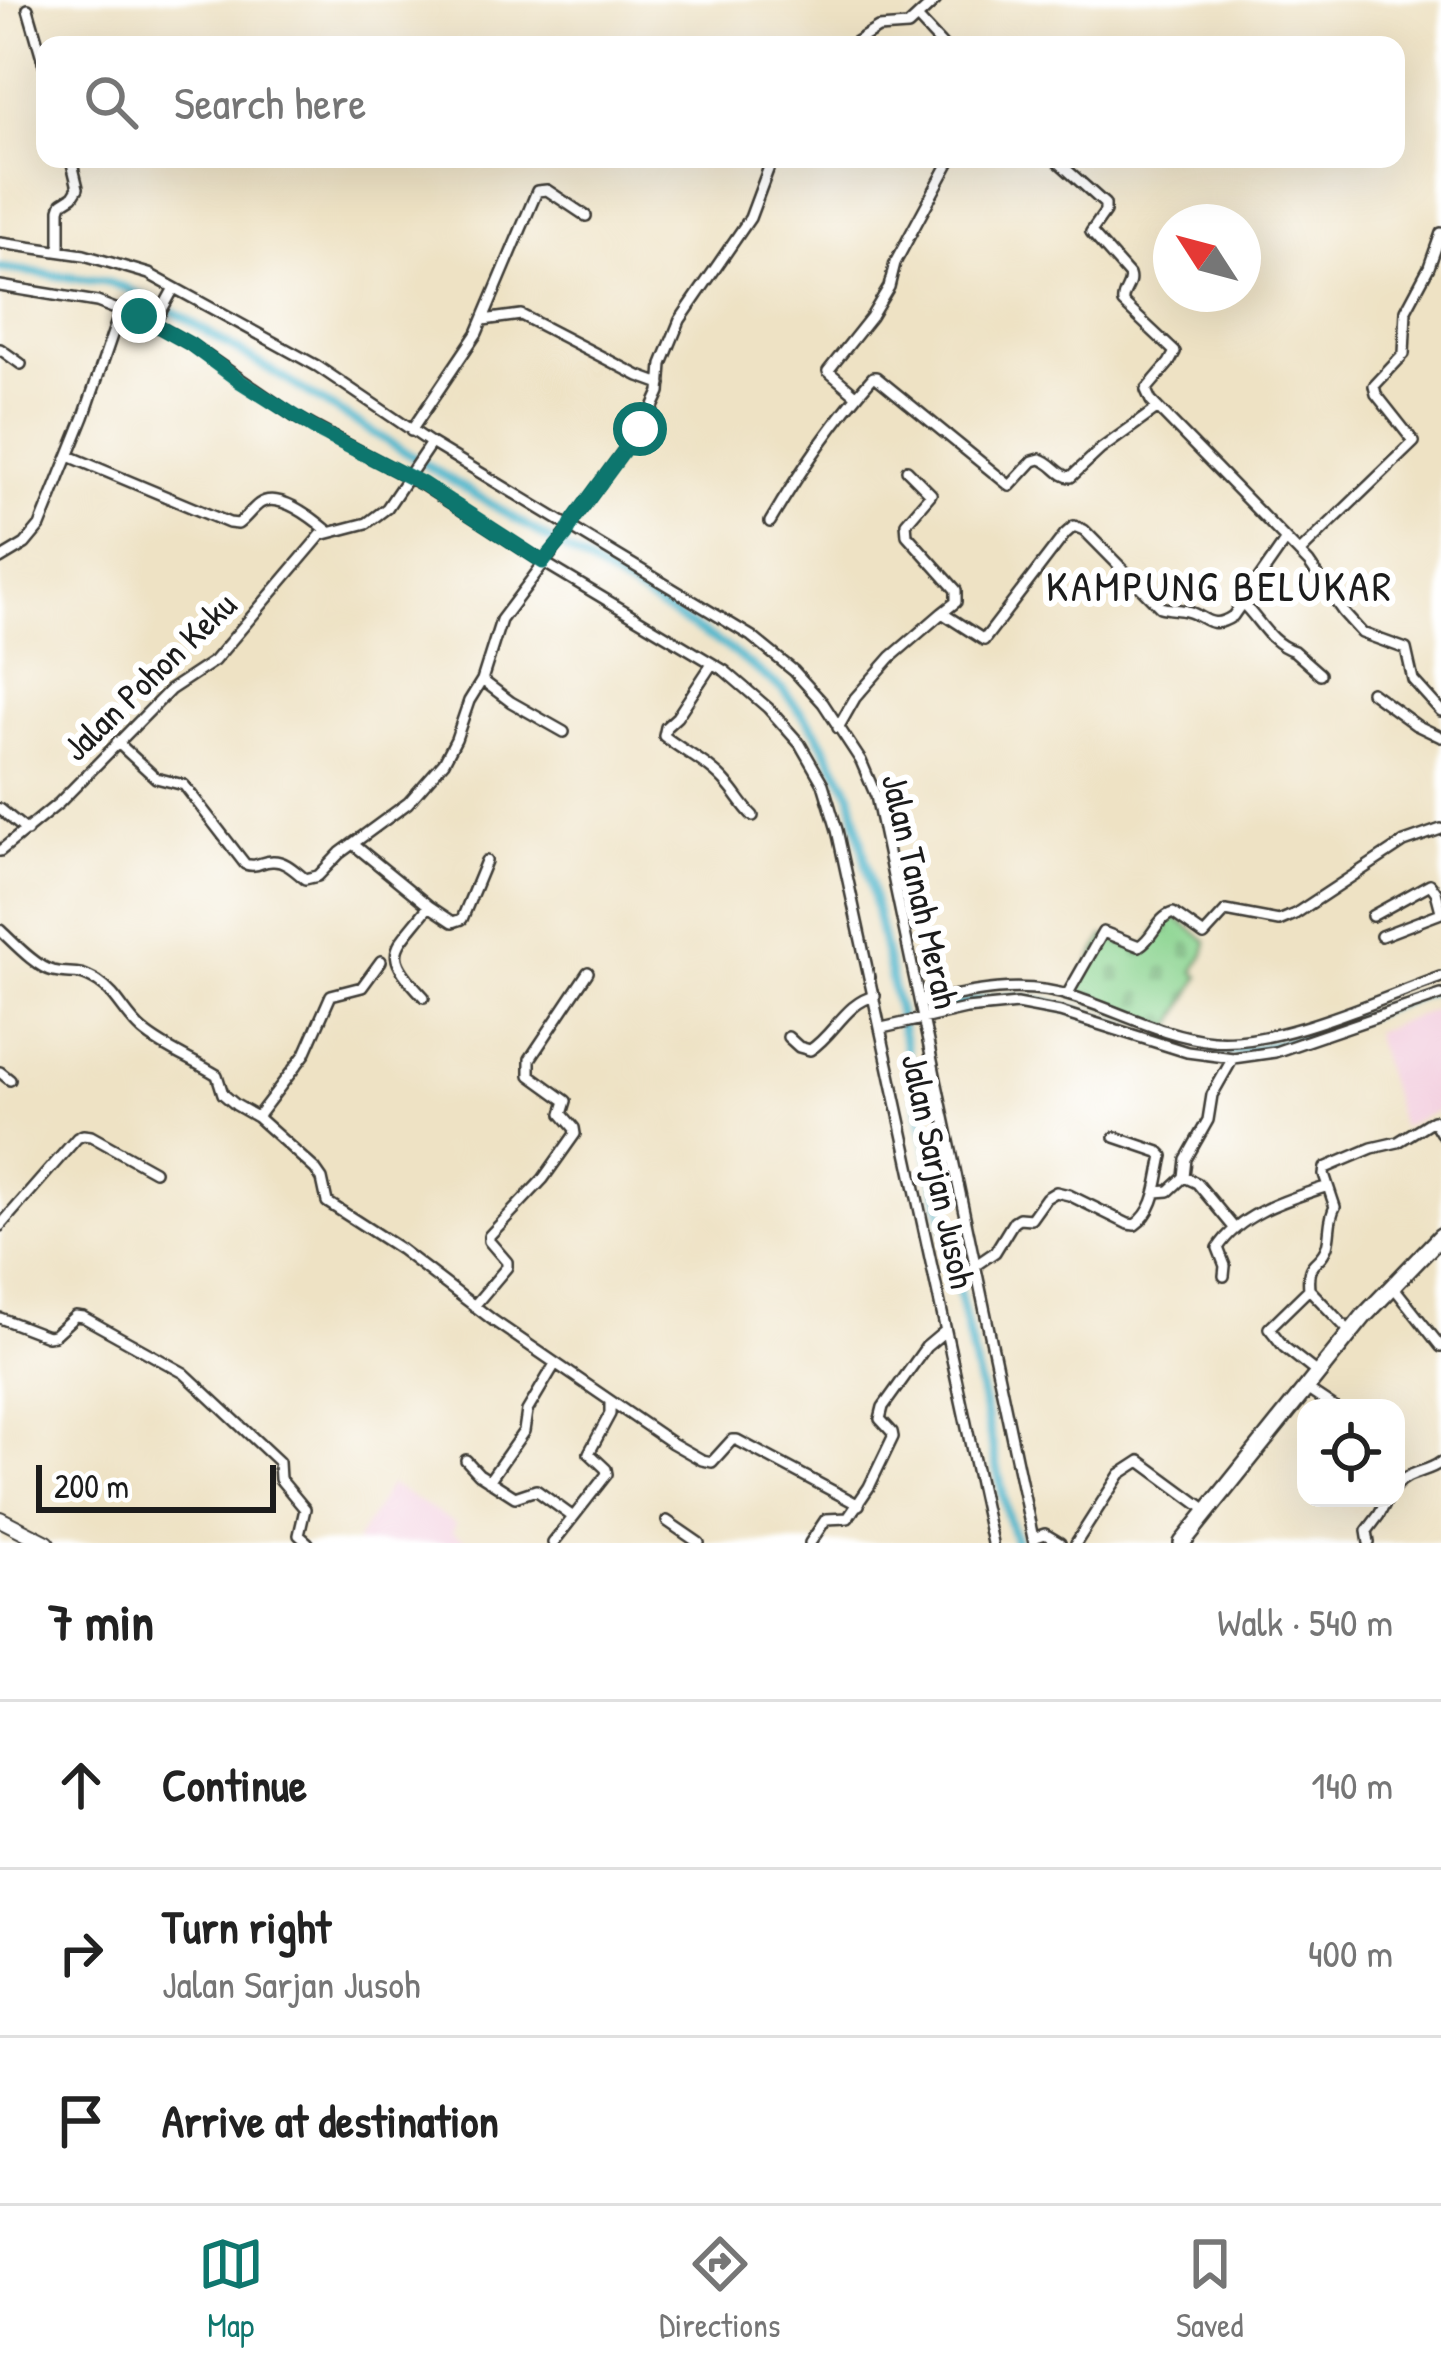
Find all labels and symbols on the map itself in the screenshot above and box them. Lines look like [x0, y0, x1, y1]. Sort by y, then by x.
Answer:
north arrow [1153, 204, 1261, 312]
route end [112, 289, 166, 343]
route start [613, 402, 667, 456]
district label: KAMPUNG BELUKAR [1046, 557, 1394, 614]
street label: Jalan Pohon Keku [51, 580, 246, 771]
street label: Jalan Tanah Merah [871, 769, 972, 1013]
street label: Jalan Sarjan Jusoh [891, 1049, 988, 1293]
scale bar [36, 1459, 276, 1512]

